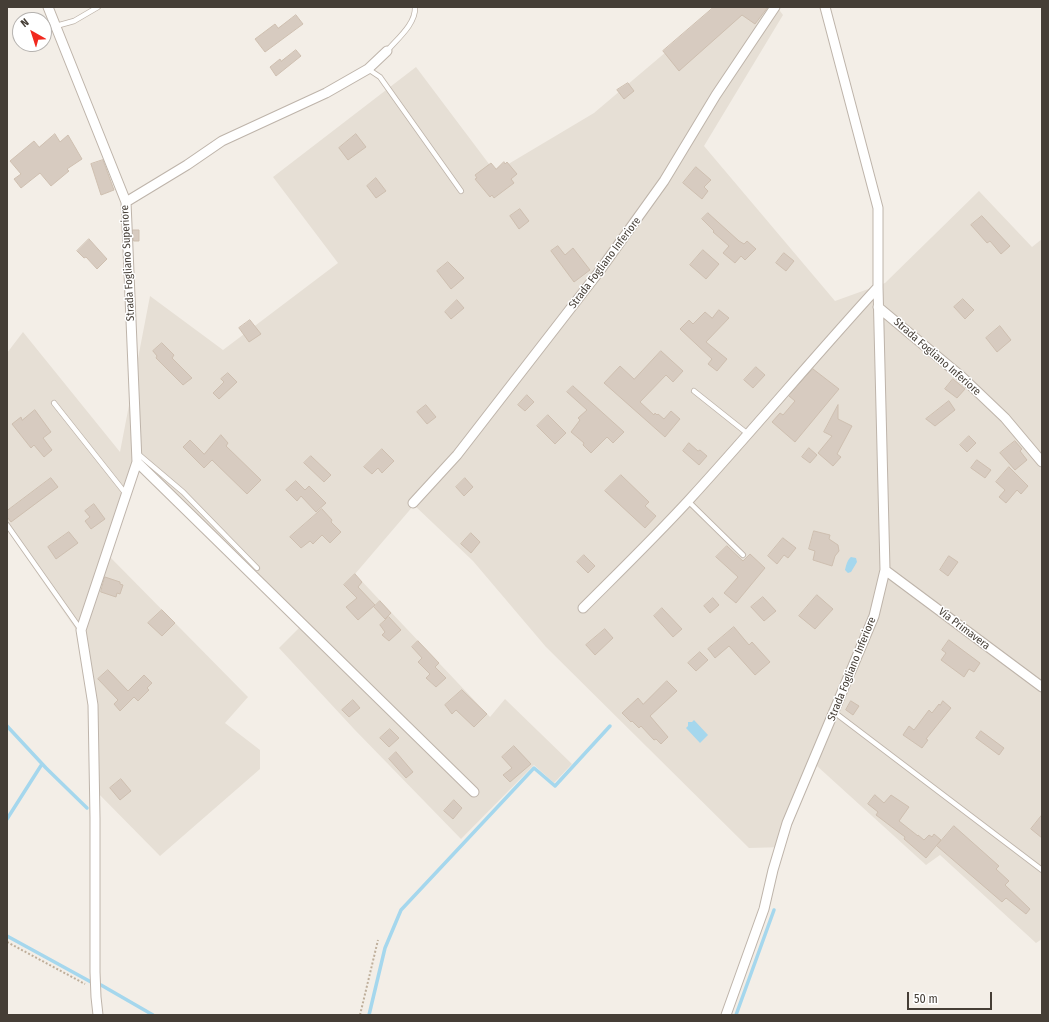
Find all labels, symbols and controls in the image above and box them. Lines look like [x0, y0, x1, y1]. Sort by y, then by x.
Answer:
north arrow [12, 12, 52, 52]
text: N [18, 16, 31, 30]
street label: Strada Fogliano Superiore [118, 205, 138, 321]
street label: Strada Fogliano Inferiore [566, 215, 644, 311]
street label: Strada Fogliano Inferiore [891, 316, 983, 398]
street label: Via Primavera [936, 605, 992, 653]
street label: Strada Fogliano Inferiore [825, 615, 879, 723]
scale bar [909, 984, 994, 1010]
text: 50 m [914, 992, 938, 1006]

